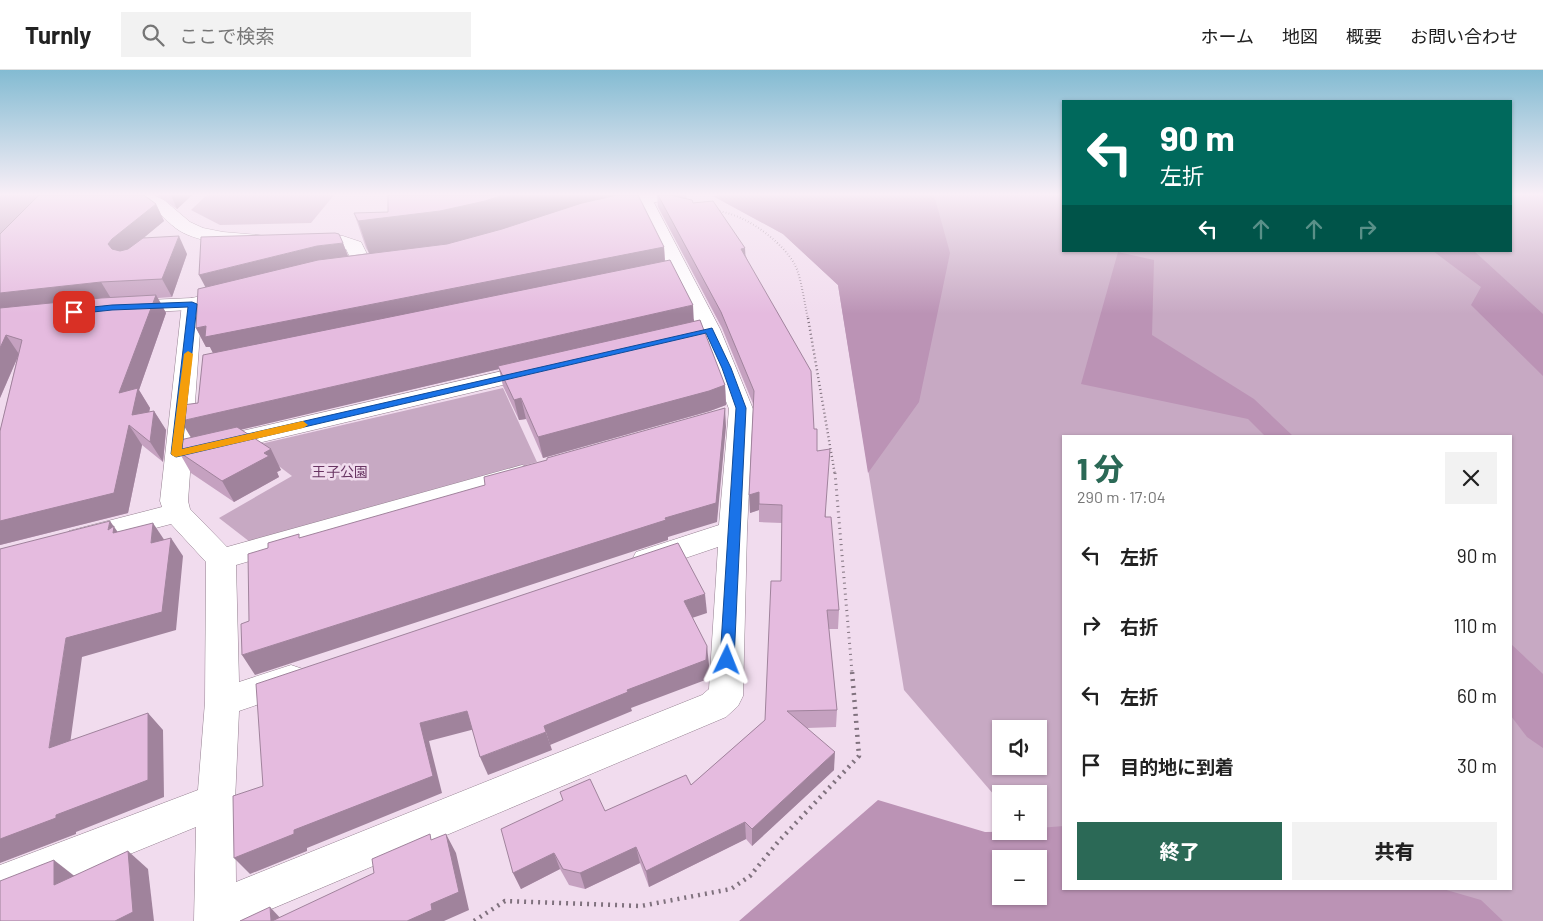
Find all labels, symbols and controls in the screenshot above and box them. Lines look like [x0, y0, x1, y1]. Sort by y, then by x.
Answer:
search box [121, 12, 471, 57]
text: Turnly [25, 20, 91, 49]
icon: search [139, 21, 167, 49]
text: ここで検索 [179, 24, 274, 47]
text: ホーム [1201, 25, 1254, 47]
text: 地図 [1282, 25, 1318, 47]
text: 概要 [1346, 25, 1382, 47]
text: お問い合わせ [1410, 25, 1518, 47]
text: 90 m [1160, 116, 1235, 158]
icon: left [1077, 120, 1142, 185]
text: 左折 [1160, 162, 1204, 188]
icon: left [1194, 215, 1222, 243]
icon: ahead [1247, 215, 1275, 243]
icon: ahead [1300, 215, 1328, 243]
icon: right [1353, 215, 1381, 243]
pin [53, 291, 95, 333]
icon: arrive [60, 298, 88, 326]
text: 1 分 [1077, 450, 1124, 486]
button: close [1445, 452, 1497, 504]
park label: 王子公園 [312, 463, 368, 480]
text: 290 m · 17:04 [1077, 487, 1166, 506]
icon: left [1077, 541, 1105, 569]
text: 90 m [1457, 544, 1497, 567]
text: 左折 [1120, 545, 1158, 568]
icon: right [1077, 611, 1105, 639]
text: 110 m [1453, 614, 1497, 637]
text: 右折 [1120, 615, 1158, 638]
position arrow [700, 633, 752, 685]
icon: left [1077, 681, 1105, 709]
text: 60 m [1457, 684, 1497, 707]
text: 左折 [1120, 685, 1158, 708]
map controls [992, 720, 1047, 905]
button: sound [992, 720, 1047, 775]
icon: arrive [1077, 751, 1105, 779]
text: 30 m [1457, 754, 1497, 777]
text: 目的地に到着 [1120, 755, 1234, 778]
button: + [992, 785, 1047, 840]
button: 終了 [1077, 822, 1282, 880]
button: 共有 [1292, 822, 1497, 880]
button: − [992, 850, 1047, 905]

